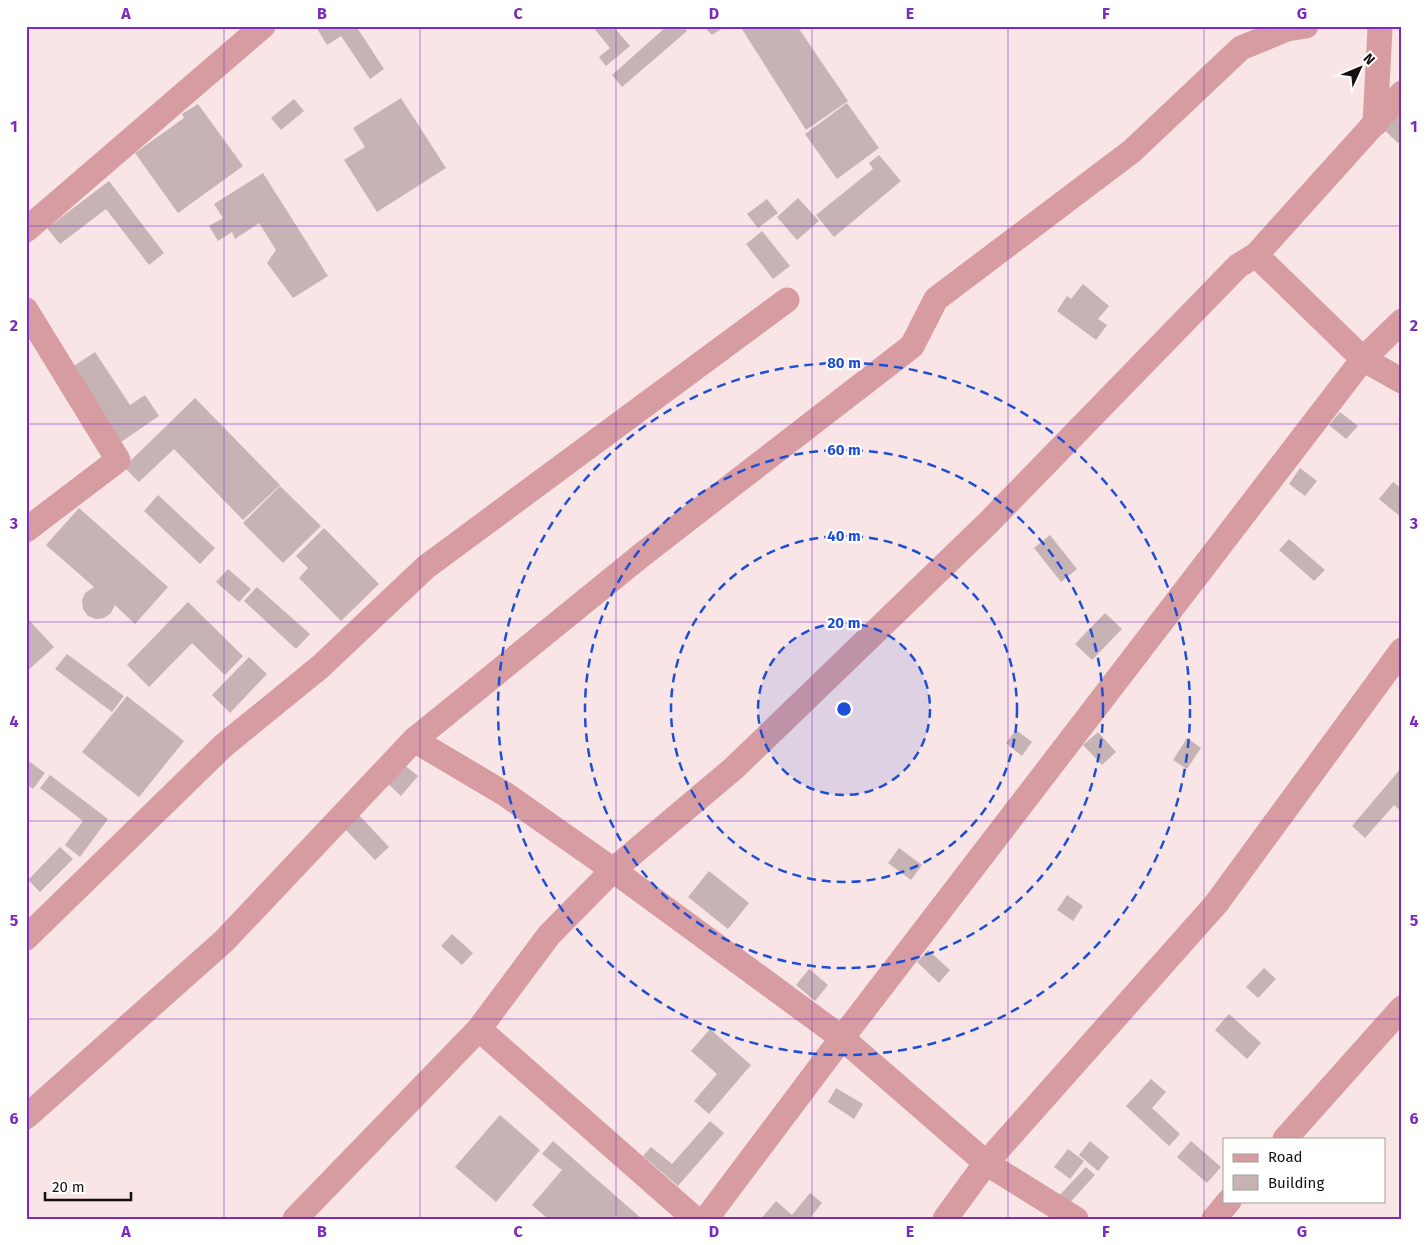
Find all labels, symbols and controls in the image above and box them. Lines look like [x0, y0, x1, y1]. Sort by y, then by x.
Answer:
text: A [120, 4, 131, 23]
text: B [317, 4, 327, 23]
text: C [513, 4, 523, 23]
text: D [709, 4, 719, 23]
text: E [906, 4, 914, 23]
text: F [1102, 4, 1110, 23]
text: G [1297, 4, 1307, 23]
north arrow [1336, 42, 1386, 92]
text: N [1360, 50, 1378, 69]
text: 1 [10, 117, 18, 136]
text: 1 [1410, 117, 1418, 136]
text: 2 [10, 316, 18, 335]
text: 2 [1410, 316, 1418, 335]
text: 80 m [827, 354, 861, 372]
text: 60 m [827, 441, 861, 459]
text: 3 [9, 514, 18, 533]
text: 3 [1409, 514, 1418, 533]
text: 40 m [827, 527, 861, 545]
text: 20 m [828, 614, 860, 632]
centre of rings [835, 700, 853, 718]
text: 4 [9, 712, 19, 731]
text: 4 [1409, 712, 1419, 731]
text: 5 [10, 911, 19, 930]
text: 5 [1410, 911, 1419, 930]
text: 6 [9, 1109, 19, 1128]
text: 6 [1409, 1109, 1419, 1128]
legend [1223, 1138, 1386, 1202]
text: Road [1268, 1148, 1303, 1166]
scale bar [45, 1170, 131, 1202]
text: Building [1268, 1174, 1324, 1192]
text: 20 m [52, 1178, 85, 1196]
text: A [120, 1222, 131, 1241]
text: B [317, 1222, 327, 1241]
text: C [513, 1222, 523, 1241]
text: D [709, 1222, 719, 1241]
text: E [906, 1222, 914, 1241]
text: F [1102, 1222, 1110, 1241]
text: G [1297, 1222, 1307, 1241]

